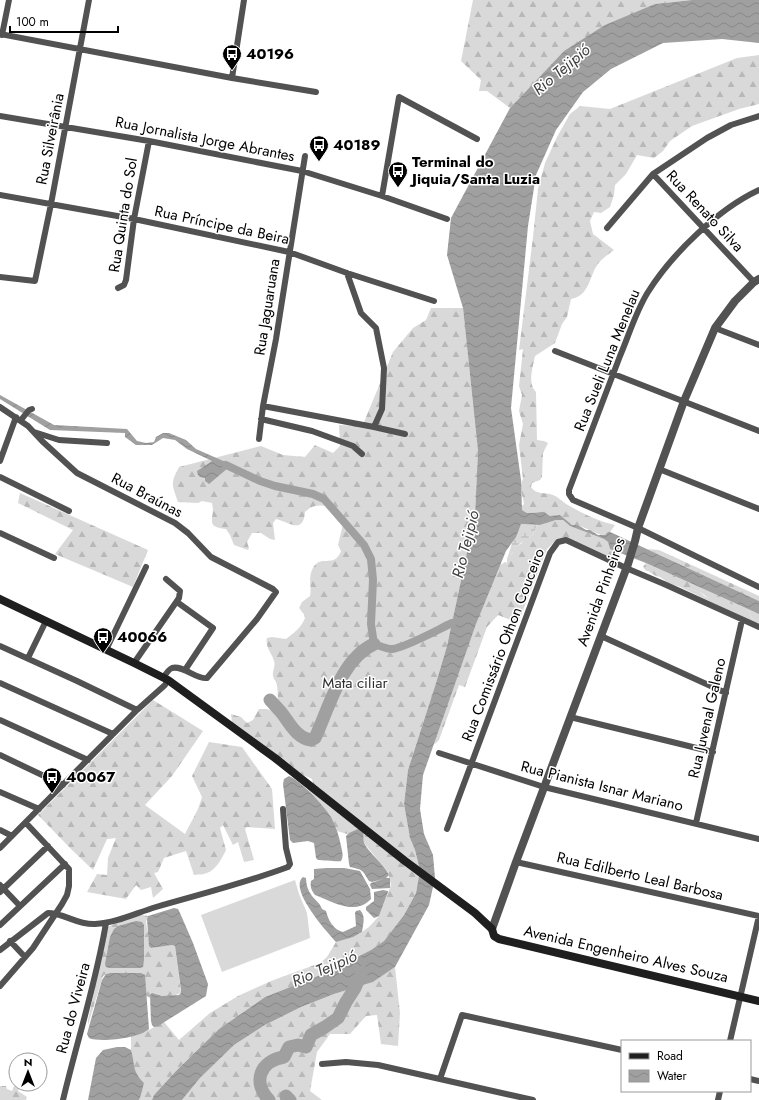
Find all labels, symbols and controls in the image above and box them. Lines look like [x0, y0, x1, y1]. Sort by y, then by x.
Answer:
scale bar [10, 8, 118, 34]
text: 100 m [16, 13, 49, 31]
water label: Rio Tejipió [528, 38, 596, 100]
bus stop icon: 40196 [221, 43, 243, 71]
place label: 40196 [246, 43, 294, 65]
street label: Rua Silveirânia [30, 91, 70, 187]
street label: Rua Jornalista Jorge Abrantes [113, 111, 297, 167]
bus stop icon: 40189 [308, 134, 330, 162]
place label: 40189 [333, 134, 380, 156]
place label: Terminal do Jiquia/Santa Luzia [409, 151, 540, 190]
street label: Rua Quinta do Sol [103, 156, 143, 274]
bus stop icon: Terminal do Jiquia/Santa Luzia [387, 160, 409, 188]
street label: Rua Renato Silva [661, 165, 749, 257]
street label: Rua Príncipe da Beira [153, 200, 291, 250]
street label: Rua Jaguaruana [248, 257, 286, 357]
street label: Rua Sueli Luna Menelau [568, 286, 646, 434]
street label: Rua Braúnas [108, 467, 186, 523]
water label: Rio Tejipió [446, 507, 485, 580]
street label: Avenida Pinheiros [571, 535, 631, 649]
street label: Rua Comissário Othon Couceiro [456, 545, 550, 745]
bus stop icon: 40066 [92, 626, 114, 654]
place label: 40066 [117, 626, 167, 648]
street label: Rua Juvenal Galeno [682, 656, 732, 780]
park label: Mata ciliar [322, 672, 389, 694]
street label: Rua Pianista Isnar Mariano [519, 755, 685, 817]
bus stop icon: 40067 [41, 766, 63, 794]
place label: 40067 [66, 766, 116, 788]
street label: Rua Edilberto Leal Barbosa [555, 846, 725, 906]
street label: Avenida Engenheiro Alves Souza [522, 920, 730, 988]
water label: Rio Tejipió [288, 944, 361, 993]
street label: Rua do Viveira [50, 960, 96, 1056]
legend [621, 1040, 751, 1092]
text: Road [657, 1047, 683, 1065]
north arrow [8, 1052, 48, 1092]
text: N [24, 1054, 32, 1070]
text: Water [657, 1067, 688, 1085]

